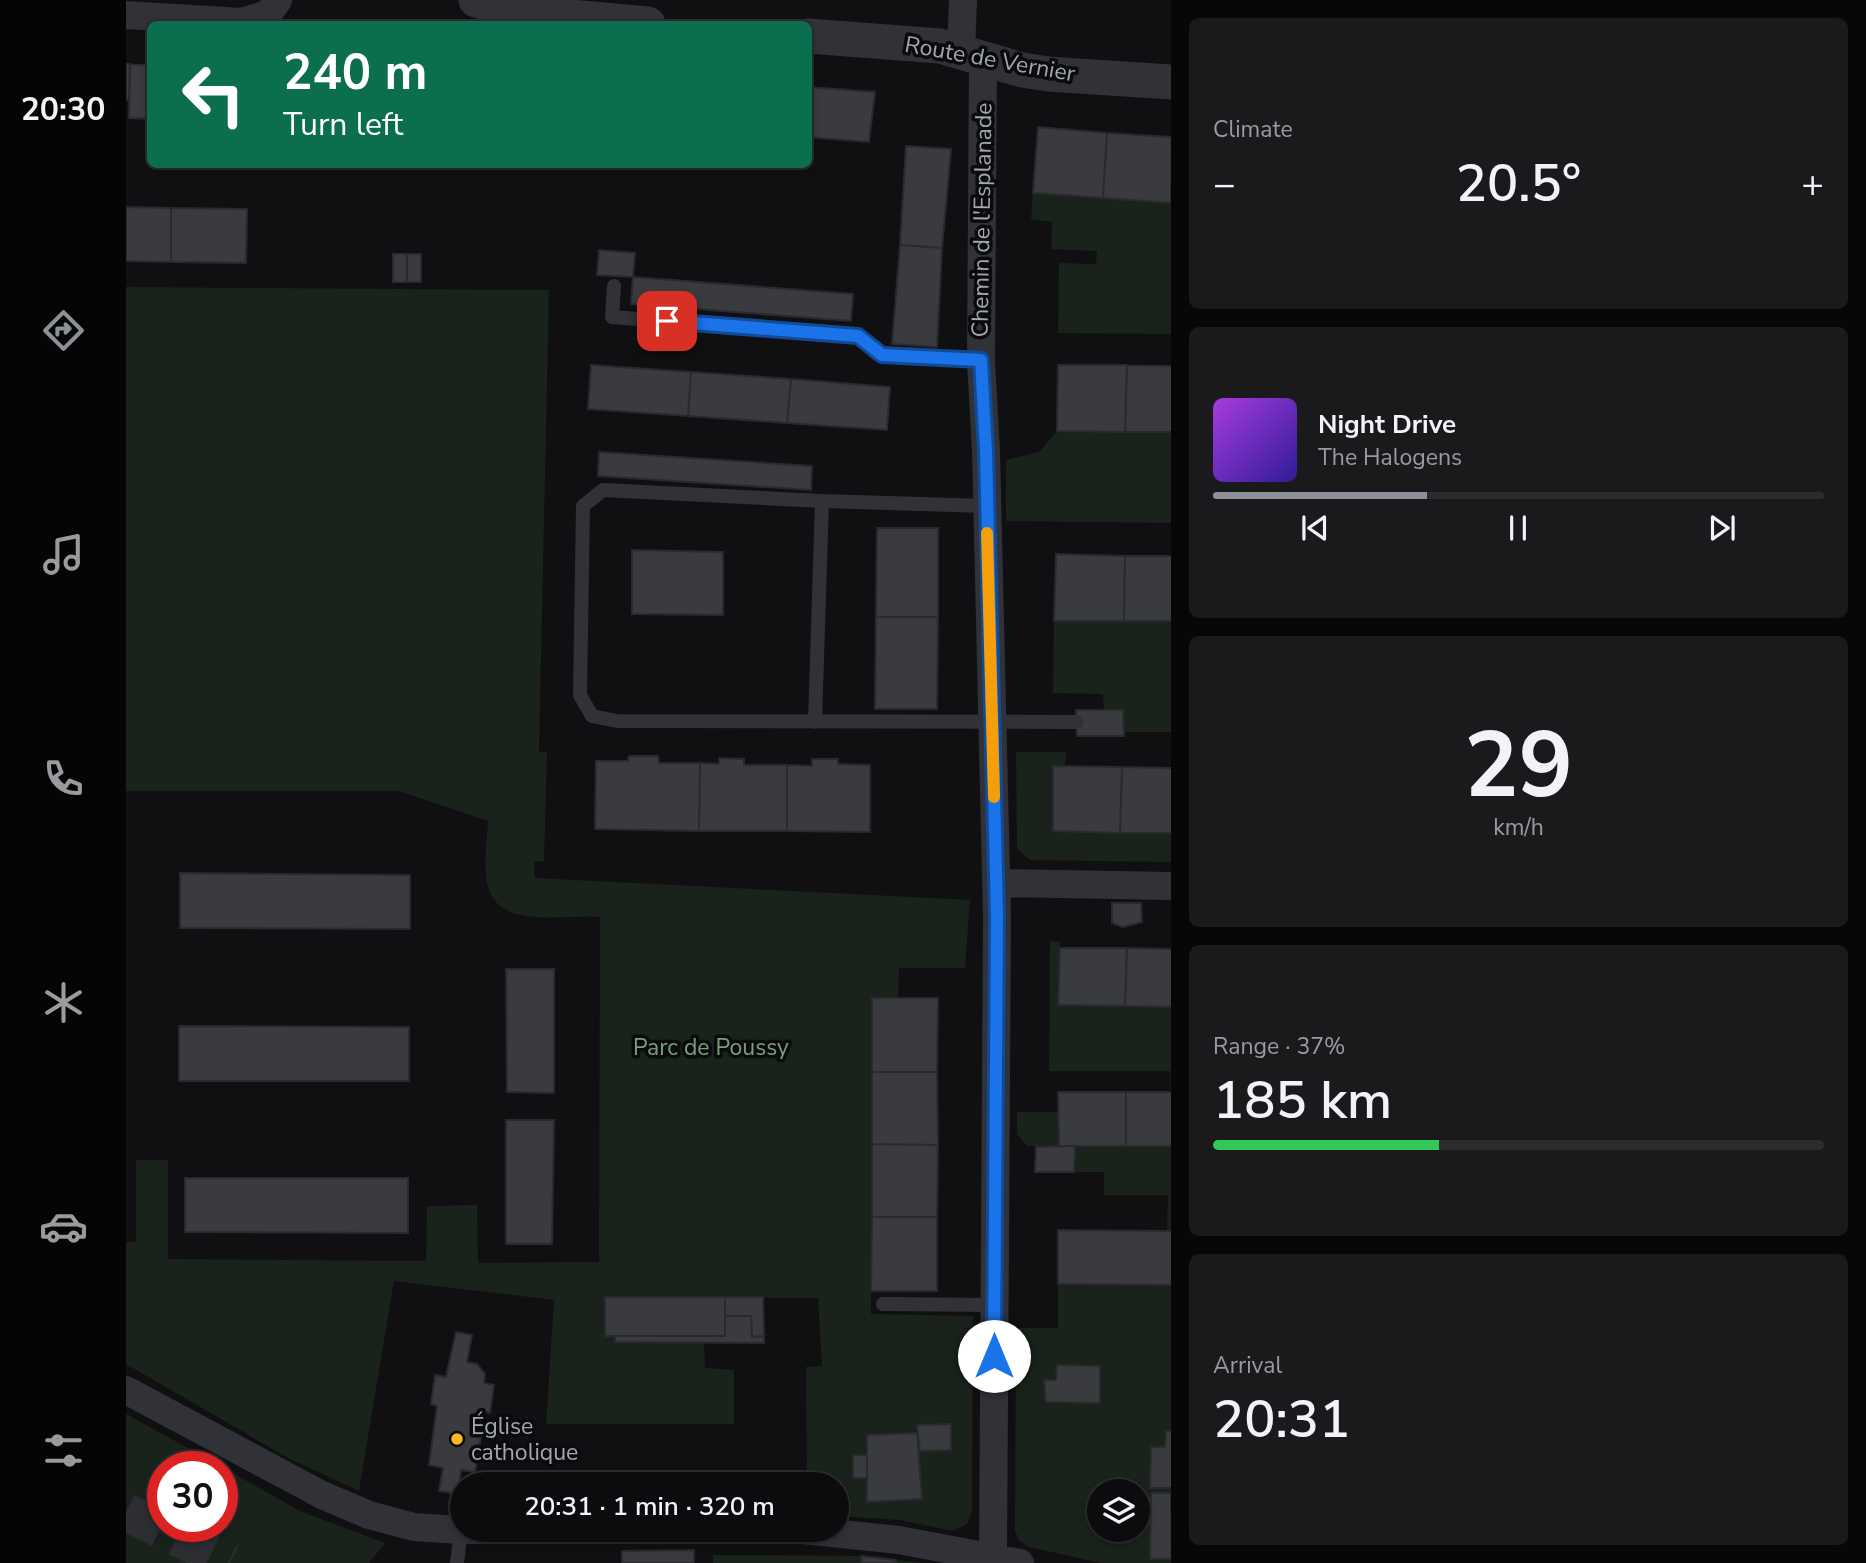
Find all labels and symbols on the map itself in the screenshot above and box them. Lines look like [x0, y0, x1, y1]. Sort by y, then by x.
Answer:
street label: Route de Vernier [902, 29, 1078, 89]
street label: Chemin de l'Esplanade [964, 102, 1000, 338]
pin [637, 291, 697, 351]
park label: Parc de Poussy [633, 1032, 789, 1063]
position arrow [957, 1319, 1031, 1393]
place label: Église catholique [471, 1411, 578, 1468]
marker: Église catholique [449, 1431, 465, 1447]
speed limit sign: 30 [147, 1451, 238, 1542]

